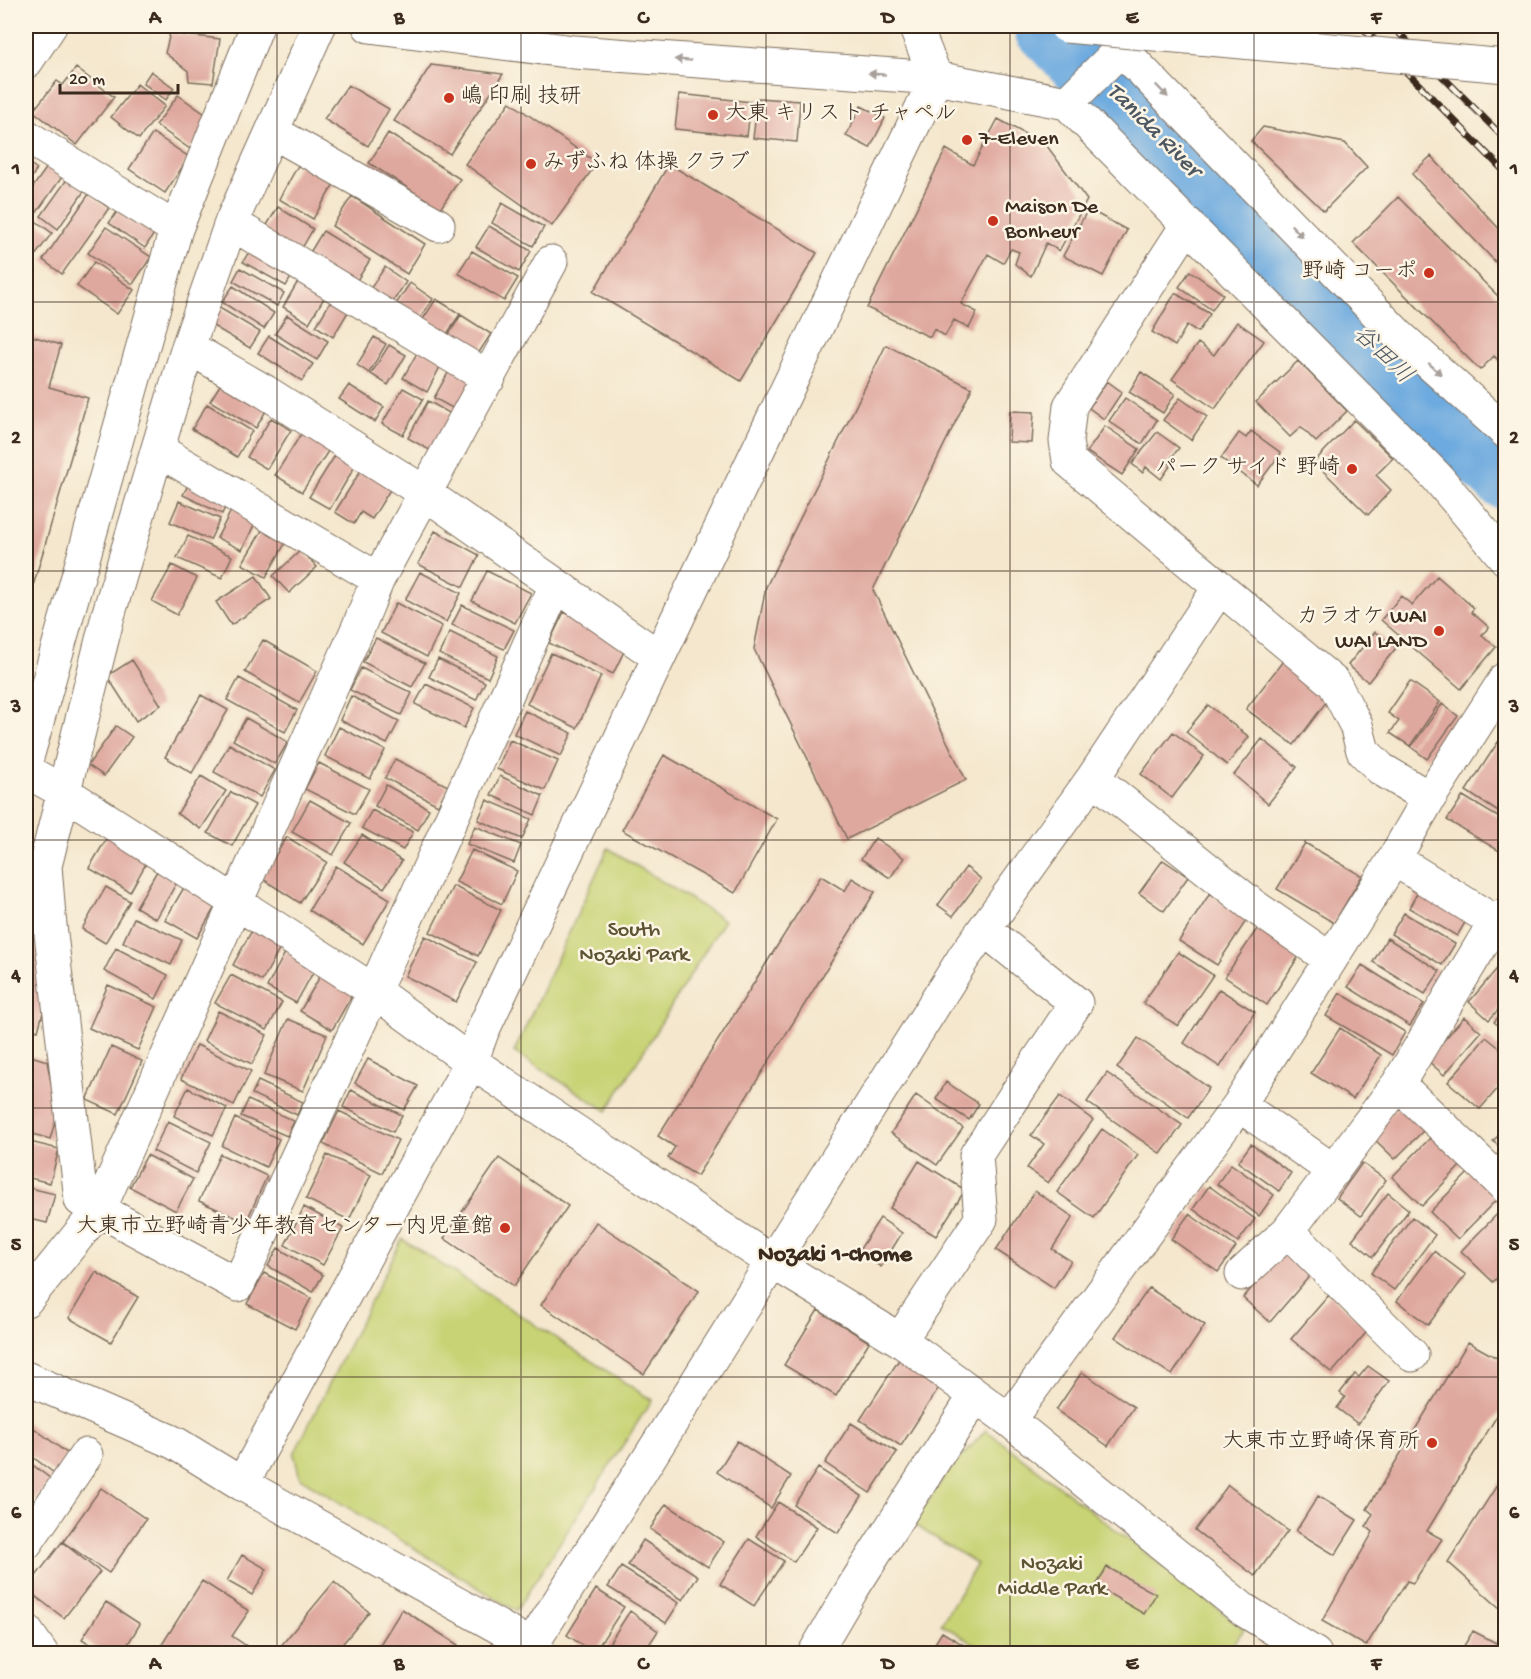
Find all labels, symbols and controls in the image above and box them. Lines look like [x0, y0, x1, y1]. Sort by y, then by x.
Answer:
text: A [148, 8, 163, 31]
text: B [393, 8, 405, 31]
text: C [637, 8, 651, 31]
text: D [879, 8, 895, 31]
text: E [1126, 8, 1140, 31]
text: F [1370, 8, 1383, 31]
one-way arrow [673, 55, 692, 65]
scale bar [60, 57, 178, 95]
one-way arrow [868, 69, 887, 79]
text: 20 m [69, 70, 105, 91]
water label: Tanida River [1100, 78, 1209, 187]
place label: 嶋 印刷 技研 [461, 84, 581, 111]
one-way arrow [1154, 84, 1168, 98]
marker: 嶋 印刷 技研 [442, 91, 456, 105]
place label: 大東 キリスト チャペル [725, 101, 957, 128]
marker: 大東 キリスト チャペル [706, 108, 720, 122]
place label: 7-Eleven [978, 127, 1059, 153]
marker: 7-Eleven [960, 133, 974, 147]
place label: みずふね 体操 クラブ [543, 150, 750, 177]
marker: みずふね 体操 クラブ [524, 157, 538, 171]
text: 1 [11, 159, 20, 182]
text: 1 [1509, 159, 1518, 182]
place label: Maison De Bonheur [1004, 195, 1099, 246]
marker: Maison De Bonheur [986, 214, 1000, 228]
one-way arrow [1290, 224, 1304, 238]
place label: 野崎 コーポ [1302, 259, 1417, 286]
marker: 野崎 コーポ [1422, 266, 1436, 280]
water label: 谷田川 [1346, 321, 1418, 391]
one-way arrow [1427, 362, 1442, 375]
text: 2 [11, 428, 21, 451]
text: 2 [1509, 428, 1519, 451]
place label: パーク サイド 野崎 [1155, 455, 1340, 482]
marker: パーク サイド 野崎 [1345, 462, 1359, 476]
place label: カラオケ WAI WAI LAND [1297, 605, 1428, 656]
marker: カラオケ WAI WAI LAND [1432, 624, 1446, 638]
text: 3 [10, 697, 21, 720]
text: 3 [1508, 697, 1519, 720]
park label: South Nozaki Park [579, 918, 691, 969]
text: 4 [10, 966, 21, 989]
text: 4 [1508, 966, 1519, 989]
place label: 大東市立野崎青少年教育センター内児童館 [76, 1214, 493, 1241]
marker: 大東市立野崎青少年教育センター内児童館 [498, 1221, 512, 1235]
text: 5 [11, 1235, 22, 1258]
text: 5 [1509, 1235, 1520, 1258]
district label: Nozaki 1-chome [758, 1241, 913, 1270]
place label: 大東市立野崎保育所 [1222, 1429, 1420, 1456]
marker: 大東市立野崎保育所 [1425, 1436, 1439, 1450]
text: 6 [11, 1503, 22, 1526]
text: 6 [1509, 1503, 1520, 1526]
park label: Nozaki Middle Park [997, 1552, 1109, 1603]
text: A [148, 1654, 163, 1677]
text: B [393, 1654, 405, 1677]
text: C [637, 1654, 651, 1677]
text: D [879, 1654, 895, 1677]
text: E [1126, 1654, 1140, 1677]
text: F [1370, 1654, 1383, 1677]

